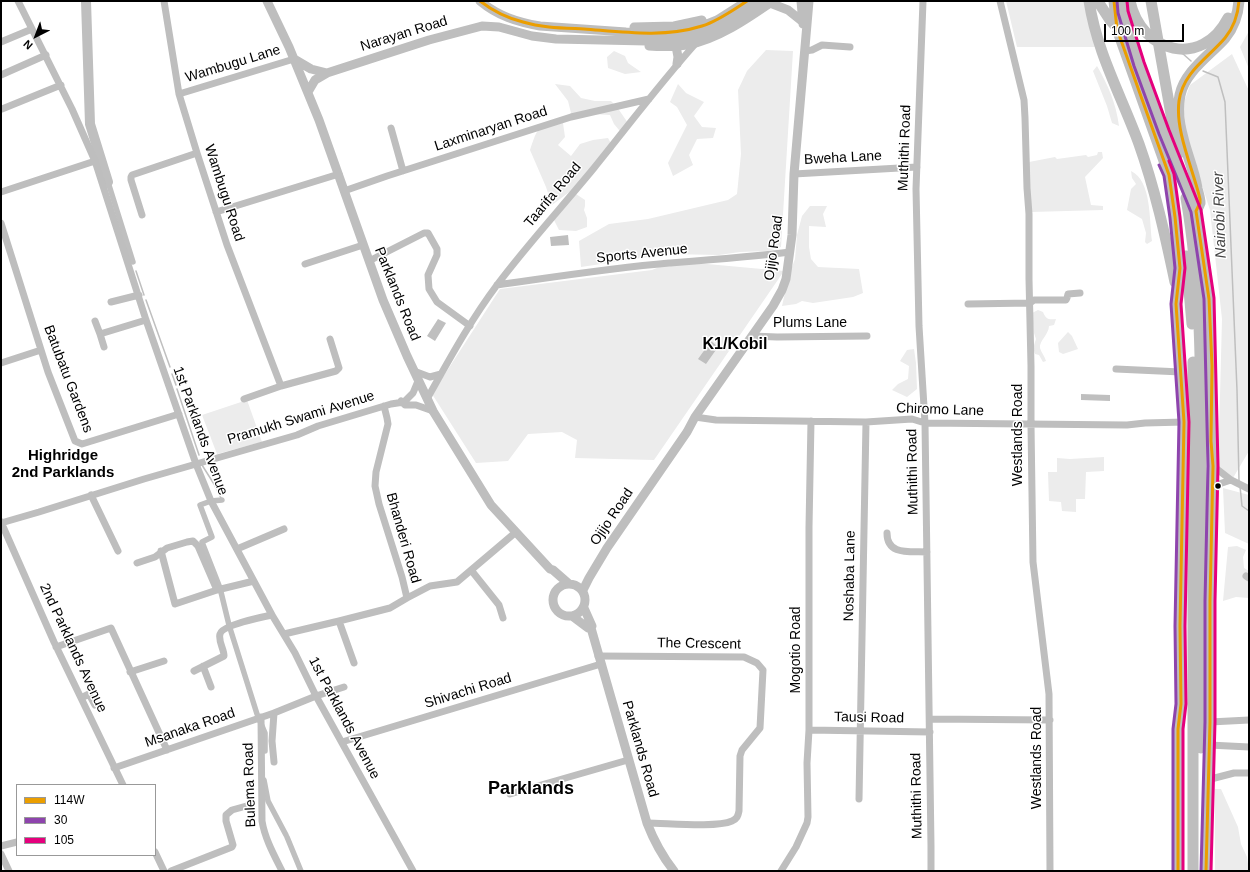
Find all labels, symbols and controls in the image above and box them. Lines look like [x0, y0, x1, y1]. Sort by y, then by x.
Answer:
street label: Narayan Road [358, 13, 450, 55]
north arrow [16, 16, 56, 56]
scale bar [1106, 16, 1186, 42]
text: 100 m [1111, 24, 1144, 38]
text: N [21, 38, 35, 52]
street label: Wambugu Lane [184, 42, 282, 86]
street label: Laxminaryan Road [433, 103, 549, 155]
street label: Muthithi Road [895, 105, 915, 191]
street label: Wambugu Road [200, 143, 248, 243]
street label: Bweha Lane [804, 148, 882, 168]
street label: Taarifa Road [521, 159, 585, 231]
water label: Nairobi River [1209, 171, 1231, 259]
street label: Ojijo Road [761, 214, 787, 282]
street label: Sports Avenue [596, 241, 688, 267]
street label: Parklands Road [371, 245, 423, 343]
street label: Plums Lane [773, 315, 847, 331]
street label: Batubatu Gardens [40, 323, 96, 435]
district label: K1/Kobil [703, 335, 767, 355]
street label: 1st Parklands Avenue [169, 364, 231, 498]
street label: Westlands Road [1010, 384, 1026, 486]
street label: Pramukh Swami Avenue [225, 388, 377, 448]
street label: Chiromo Lane [896, 400, 984, 420]
street label: Muthithi Road [904, 429, 922, 515]
district label: Highridge 2nd Parklands [12, 447, 114, 482]
unlabelled marker [1213, 481, 1223, 491]
street label: Ojijo Road [587, 485, 637, 549]
street label: Bhanderi Road [382, 491, 424, 585]
street label: Noshaba Lane [841, 530, 859, 622]
street label: 2nd Parklands Avenue [36, 581, 110, 715]
street label: Mogotio Road [788, 606, 804, 694]
street label: The Crescent [657, 635, 741, 653]
street label: 1st Parklands Avenue [305, 654, 383, 782]
street label: Shivachi Road [422, 670, 514, 712]
street label: Parklands Road [618, 699, 662, 799]
street label: Msanaka Road [143, 705, 237, 751]
street label: Westlands Road [1029, 707, 1045, 809]
street label: Tausi Road [834, 709, 904, 727]
street label: Bulema Road [240, 742, 260, 828]
street label: Muthithi Road [908, 753, 926, 839]
district label: Parklands [488, 778, 574, 800]
legend [16, 784, 156, 856]
text: 114W [54, 793, 84, 807]
text: 30 [54, 813, 67, 827]
text: 105 [54, 833, 74, 847]

